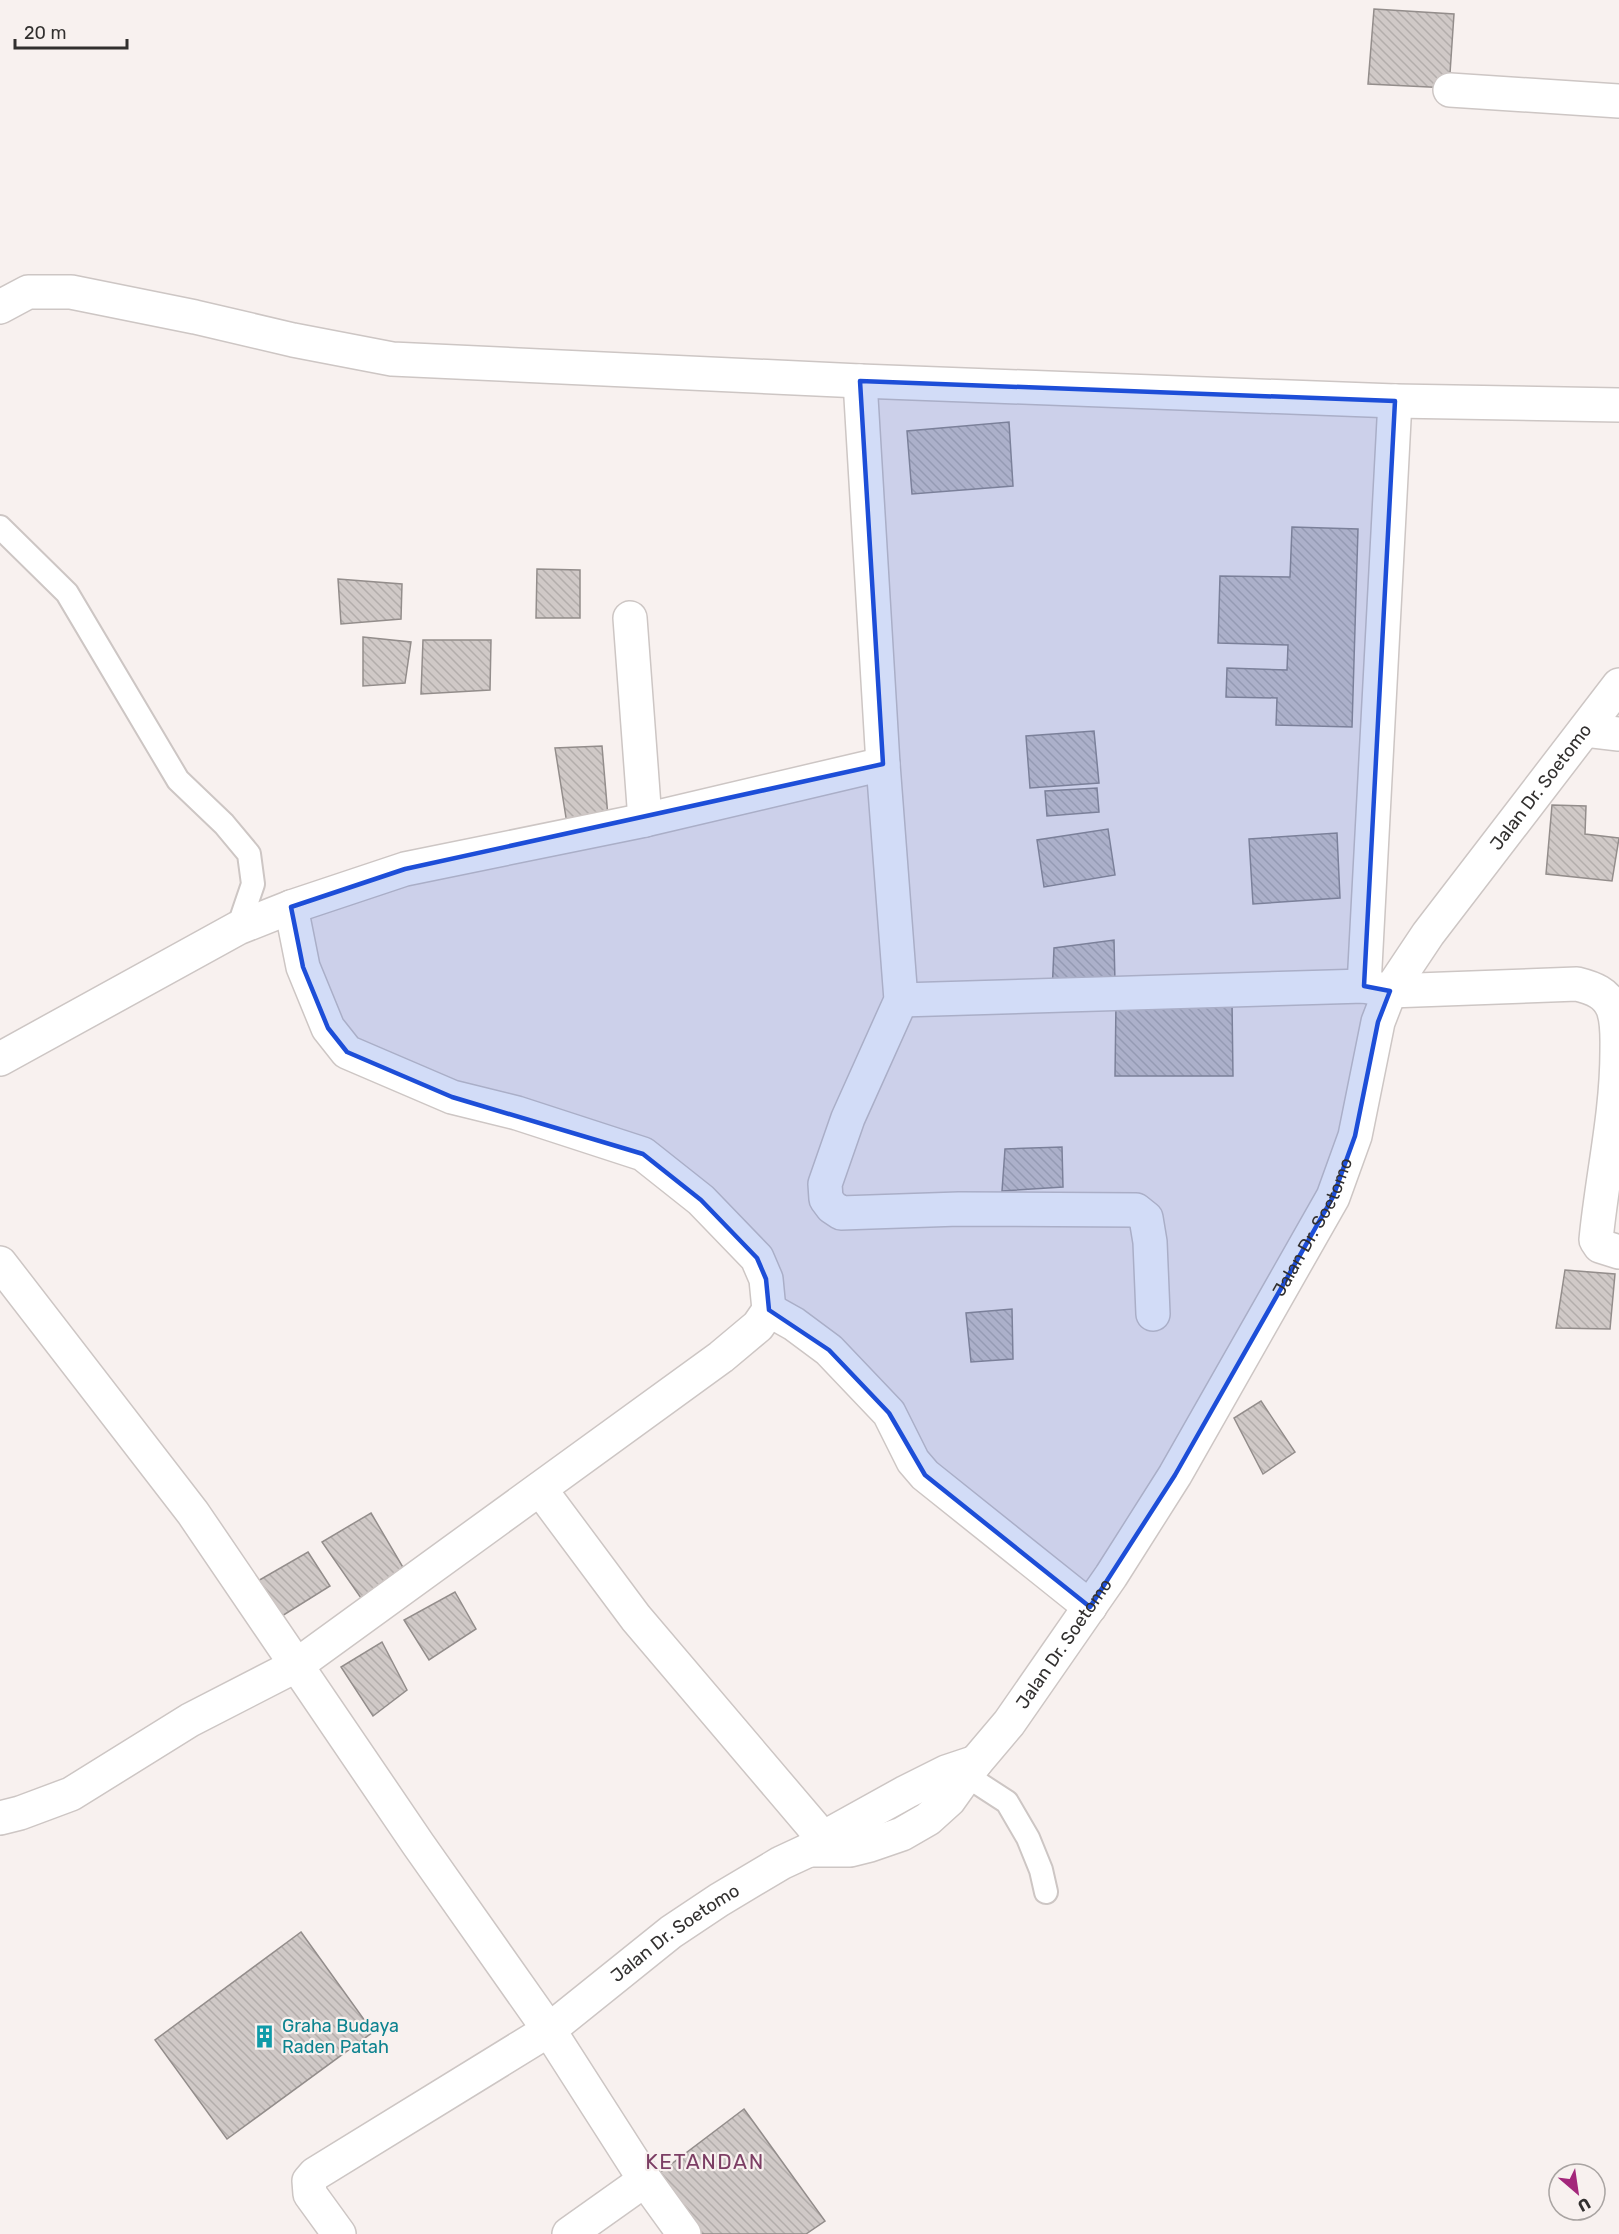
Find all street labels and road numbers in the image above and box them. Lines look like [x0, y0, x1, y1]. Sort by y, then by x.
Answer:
street label: Jalan Dr. Soetomo [1485, 719, 1596, 855]
street label: Jalan Dr. Soetomo [1268, 1155, 1357, 1300]
street label: Jalan Dr. Soetomo [1011, 1574, 1117, 1713]
street label: Jalan Dr. Soetomo [606, 1879, 743, 1987]

